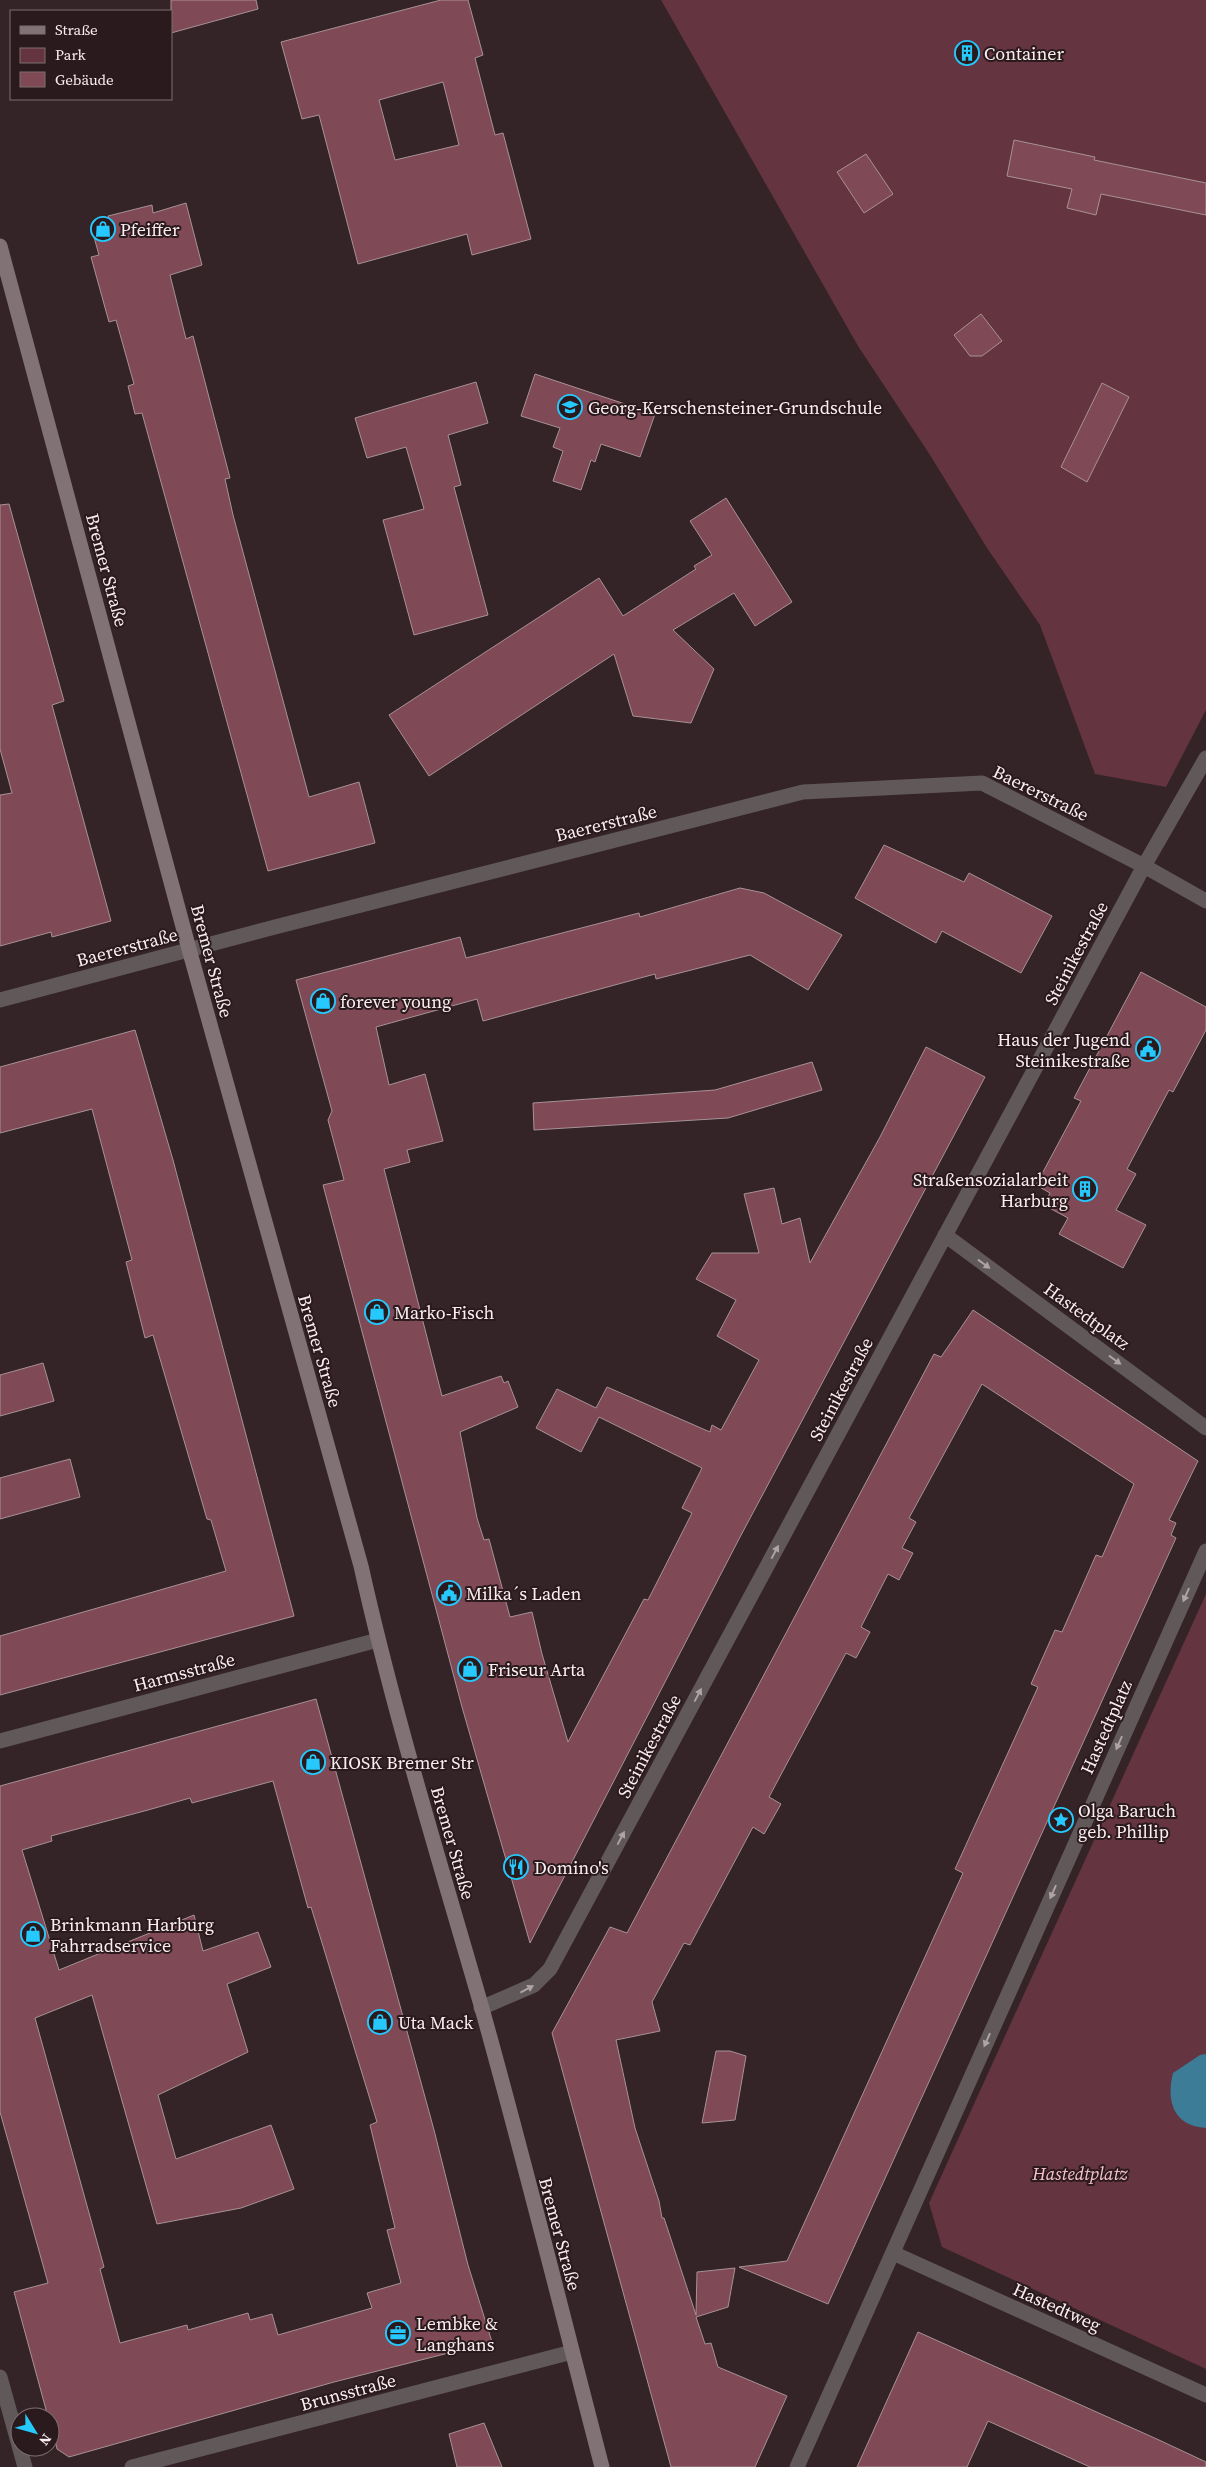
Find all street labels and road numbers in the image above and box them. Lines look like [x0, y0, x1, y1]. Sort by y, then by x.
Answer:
street label: Bremer Straße [80, 511, 134, 629]
street label: Baererstraße [989, 759, 1093, 827]
street label: Baererstraße [553, 798, 659, 848]
street label: Steinikestraße [1038, 897, 1114, 1009]
street label: Bremer Straße [185, 902, 239, 1020]
street label: Baererstraße [74, 921, 180, 973]
street label: Hastedtplatz [1039, 1276, 1135, 1356]
street label: Bremer Straße [292, 1292, 348, 1410]
street label: Steinikestraße [803, 1333, 879, 1445]
street label: Harmsstraße [130, 1646, 238, 1698]
street label: Hastedtplatz [1074, 1676, 1138, 1778]
street label: Steinikestraße [611, 1690, 687, 1802]
street label: Bremer Straße [425, 1784, 481, 1902]
street label: Bremer Straße [533, 2175, 587, 2293]
street label: Hastedtweg [1009, 2276, 1105, 2338]
street label: Brunsstraße [297, 2367, 399, 2417]

